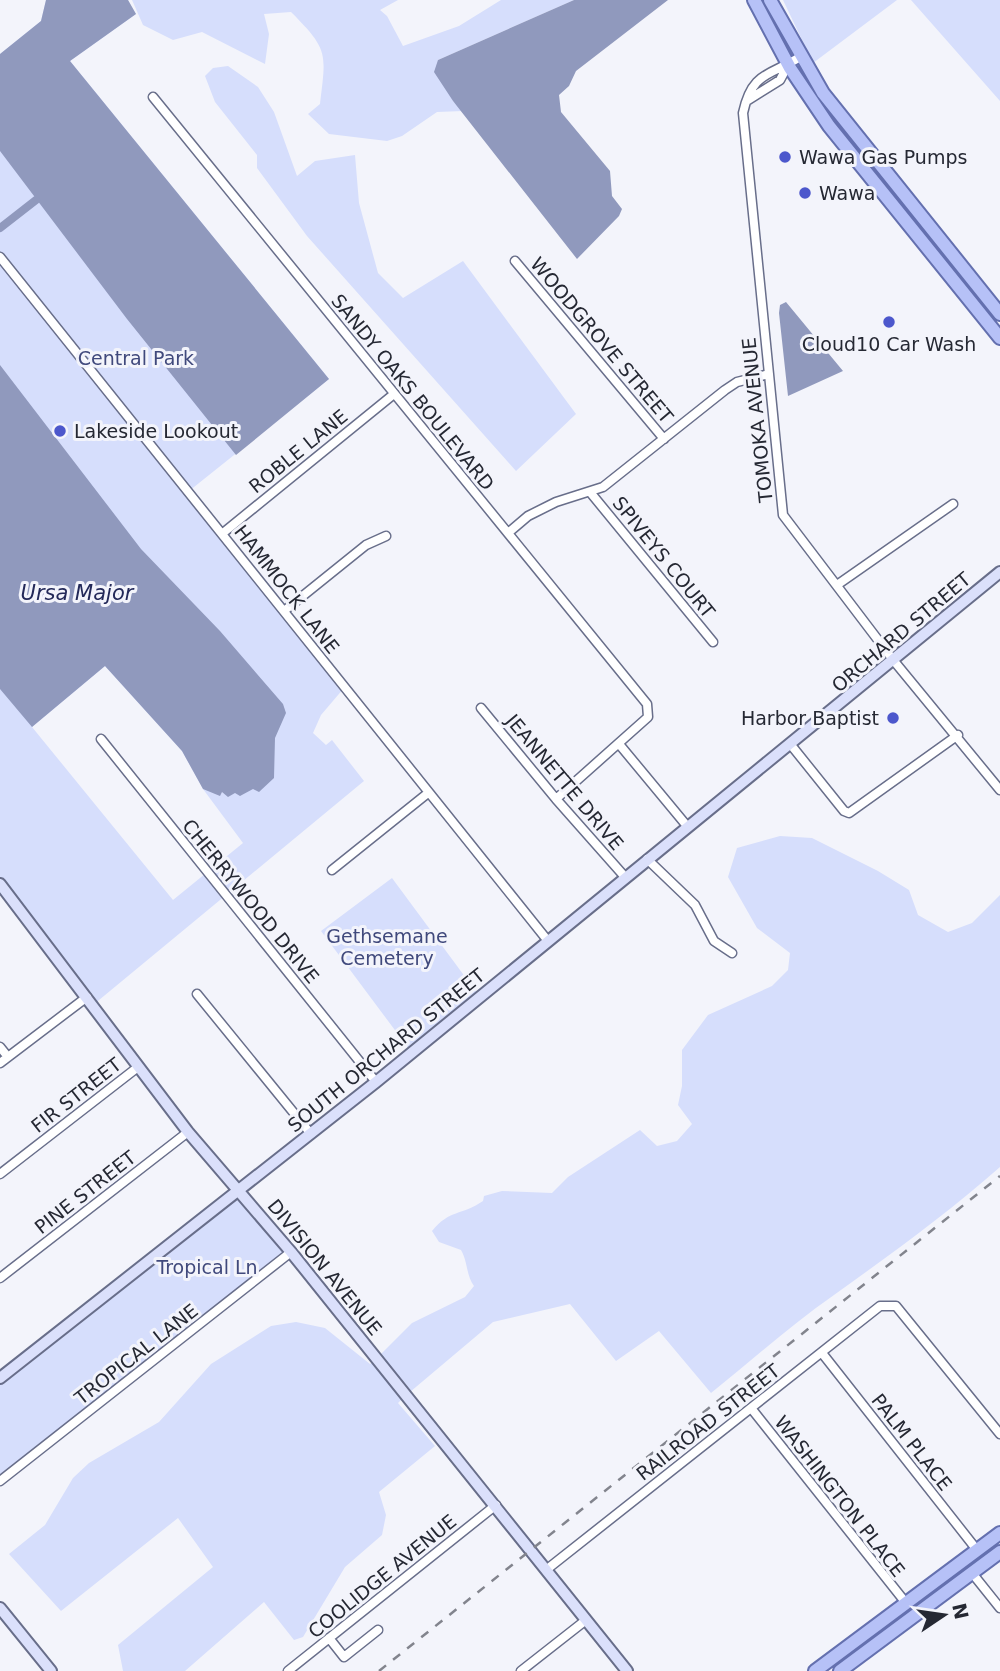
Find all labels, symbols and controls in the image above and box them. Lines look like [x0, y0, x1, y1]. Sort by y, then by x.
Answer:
place label: Wawa Gas Pumps [799, 146, 967, 168]
marker: Wawa Gas Pumps [777, 149, 793, 165]
place label: Wawa [819, 182, 875, 204]
marker: Wawa [797, 185, 813, 201]
street label: WOODGROVE STREET [526, 253, 678, 428]
street label: SANDY OAKS BOULEVARD [327, 290, 499, 494]
marker: Cloud10 Car Wash [881, 314, 897, 330]
place label: Cloud10 Car Wash [802, 333, 976, 355]
street label: TOMOKA AVENUE [737, 336, 777, 505]
park label: Central Park [78, 347, 194, 369]
street label: ROBLE LANE [244, 405, 352, 497]
place label: Lakeside Lookout [74, 420, 238, 442]
marker: Lakeside Lookout [52, 423, 68, 439]
street label: SPIVEYS COURT [608, 492, 720, 622]
street label: HAMMOCK LANE [230, 520, 344, 658]
street label: ORCHARD STREET [827, 567, 975, 696]
water label: Ursa Major [21, 581, 135, 605]
place label: Harbor Baptist [741, 707, 879, 729]
street label: JEANNETTE DRIVE [501, 709, 628, 854]
marker: Harbor Baptist [885, 710, 901, 726]
street label: CHERRYWOOD DRIVE [178, 815, 324, 987]
park label: Gethsemane Cemetery [326, 925, 448, 969]
street label: SOUTH ORCHARD STREET [283, 963, 489, 1136]
street label: FIR STREET [27, 1053, 126, 1137]
street label: PINE STREET [30, 1146, 140, 1238]
street label: DIVISION AVENUE [263, 1195, 387, 1339]
park label: Tropical Ln [155, 1256, 258, 1278]
street label: TROPICAL LANE [69, 1299, 202, 1409]
street label: RAILROAD STREET [632, 1359, 784, 1485]
street label: PALM PLACE [867, 1389, 957, 1495]
street label: WASHINGTON PLACE [770, 1411, 910, 1581]
street label: COOLIDGE AVENUE [304, 1510, 460, 1642]
north arrow [909, 1580, 979, 1650]
text: N [948, 1601, 973, 1621]

